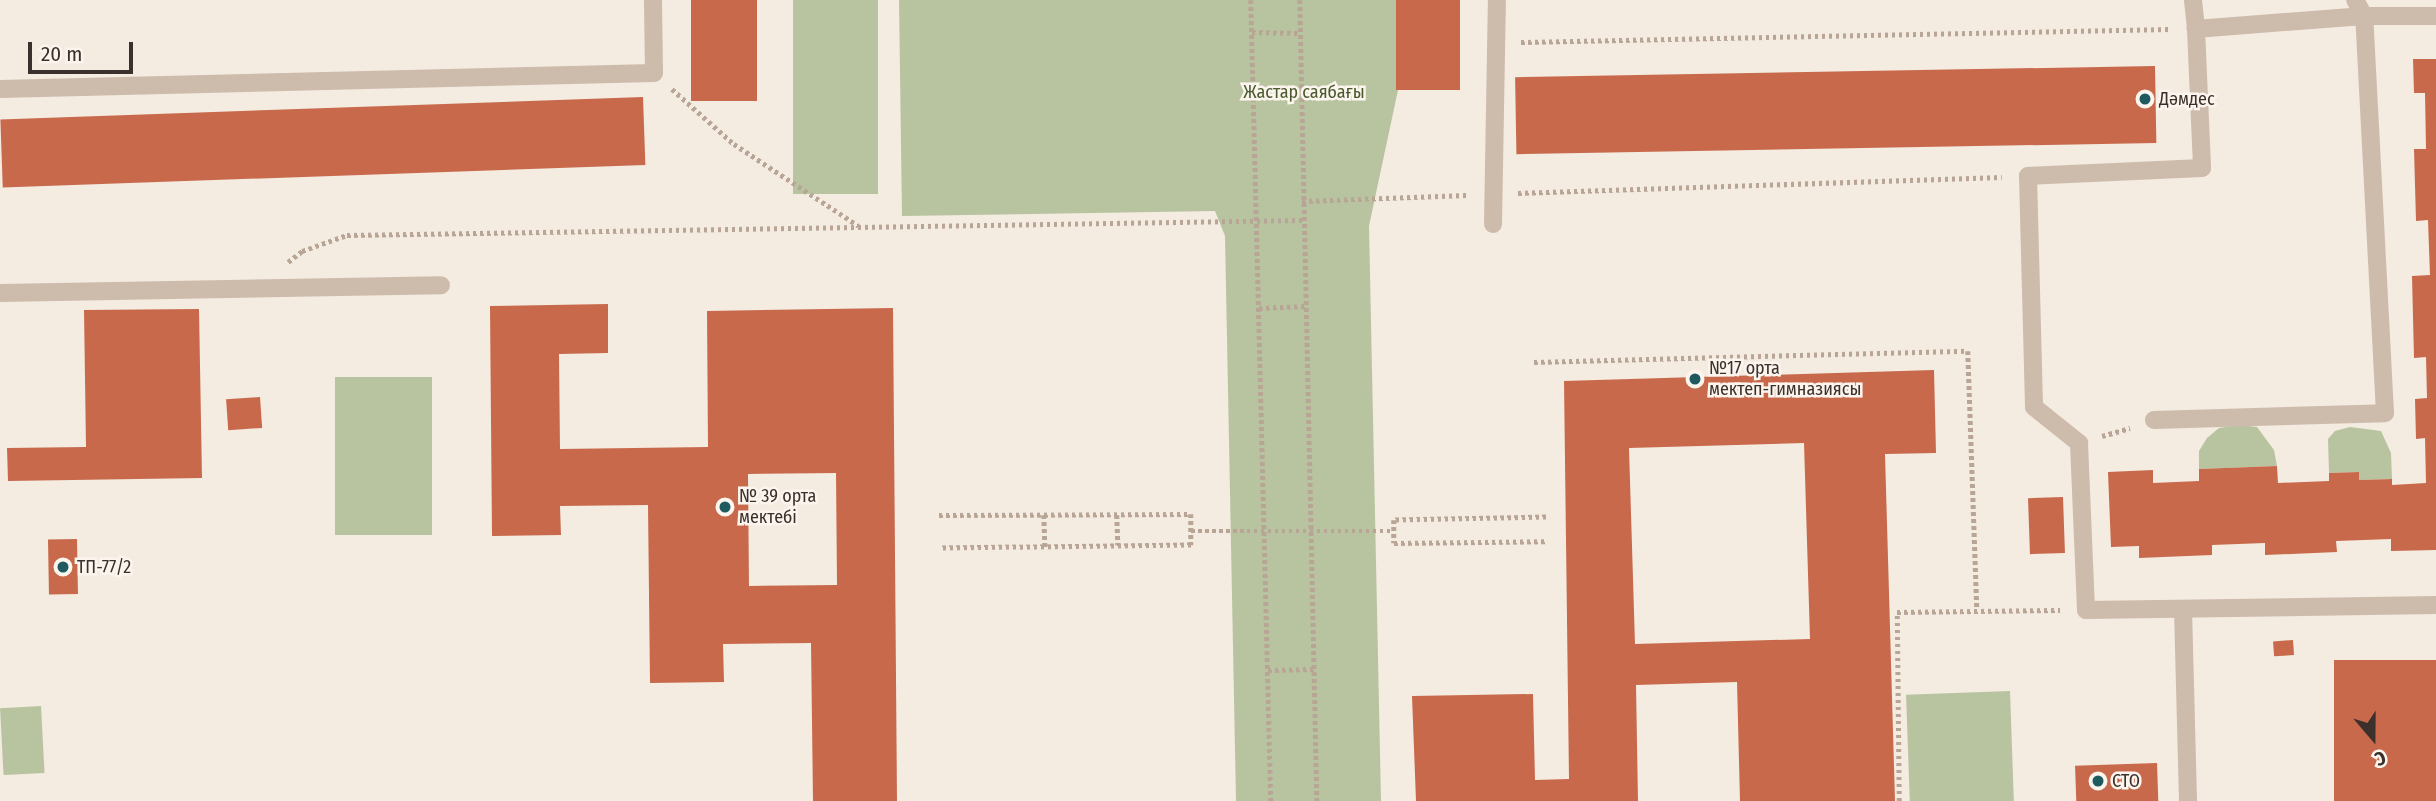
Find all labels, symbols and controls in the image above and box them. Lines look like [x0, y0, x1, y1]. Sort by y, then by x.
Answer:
scale bar [32, 28, 136, 72]
text: 20 m [41, 41, 82, 67]
park label: Жастар саябағы [1243, 81, 1365, 103]
place label: Дәмдес [2159, 88, 2215, 110]
marker: Дәмдес [2137, 91, 2153, 107]
place label: №17 орта мектеп-гимназиясы [1709, 358, 1861, 400]
marker: №17 орта мектеп-гимназиясы [1687, 371, 1703, 387]
place label: № 39 орта мектебі [739, 486, 816, 528]
marker: № 39 орта мектебі [717, 499, 733, 515]
place label: ТП-77/2 [77, 556, 131, 578]
marker: ТП-77/2 [55, 559, 71, 575]
north arrow [2338, 703, 2408, 773]
text: С [2372, 746, 2389, 771]
place label: СТО [2112, 770, 2140, 792]
marker: СТО [2090, 773, 2106, 789]

